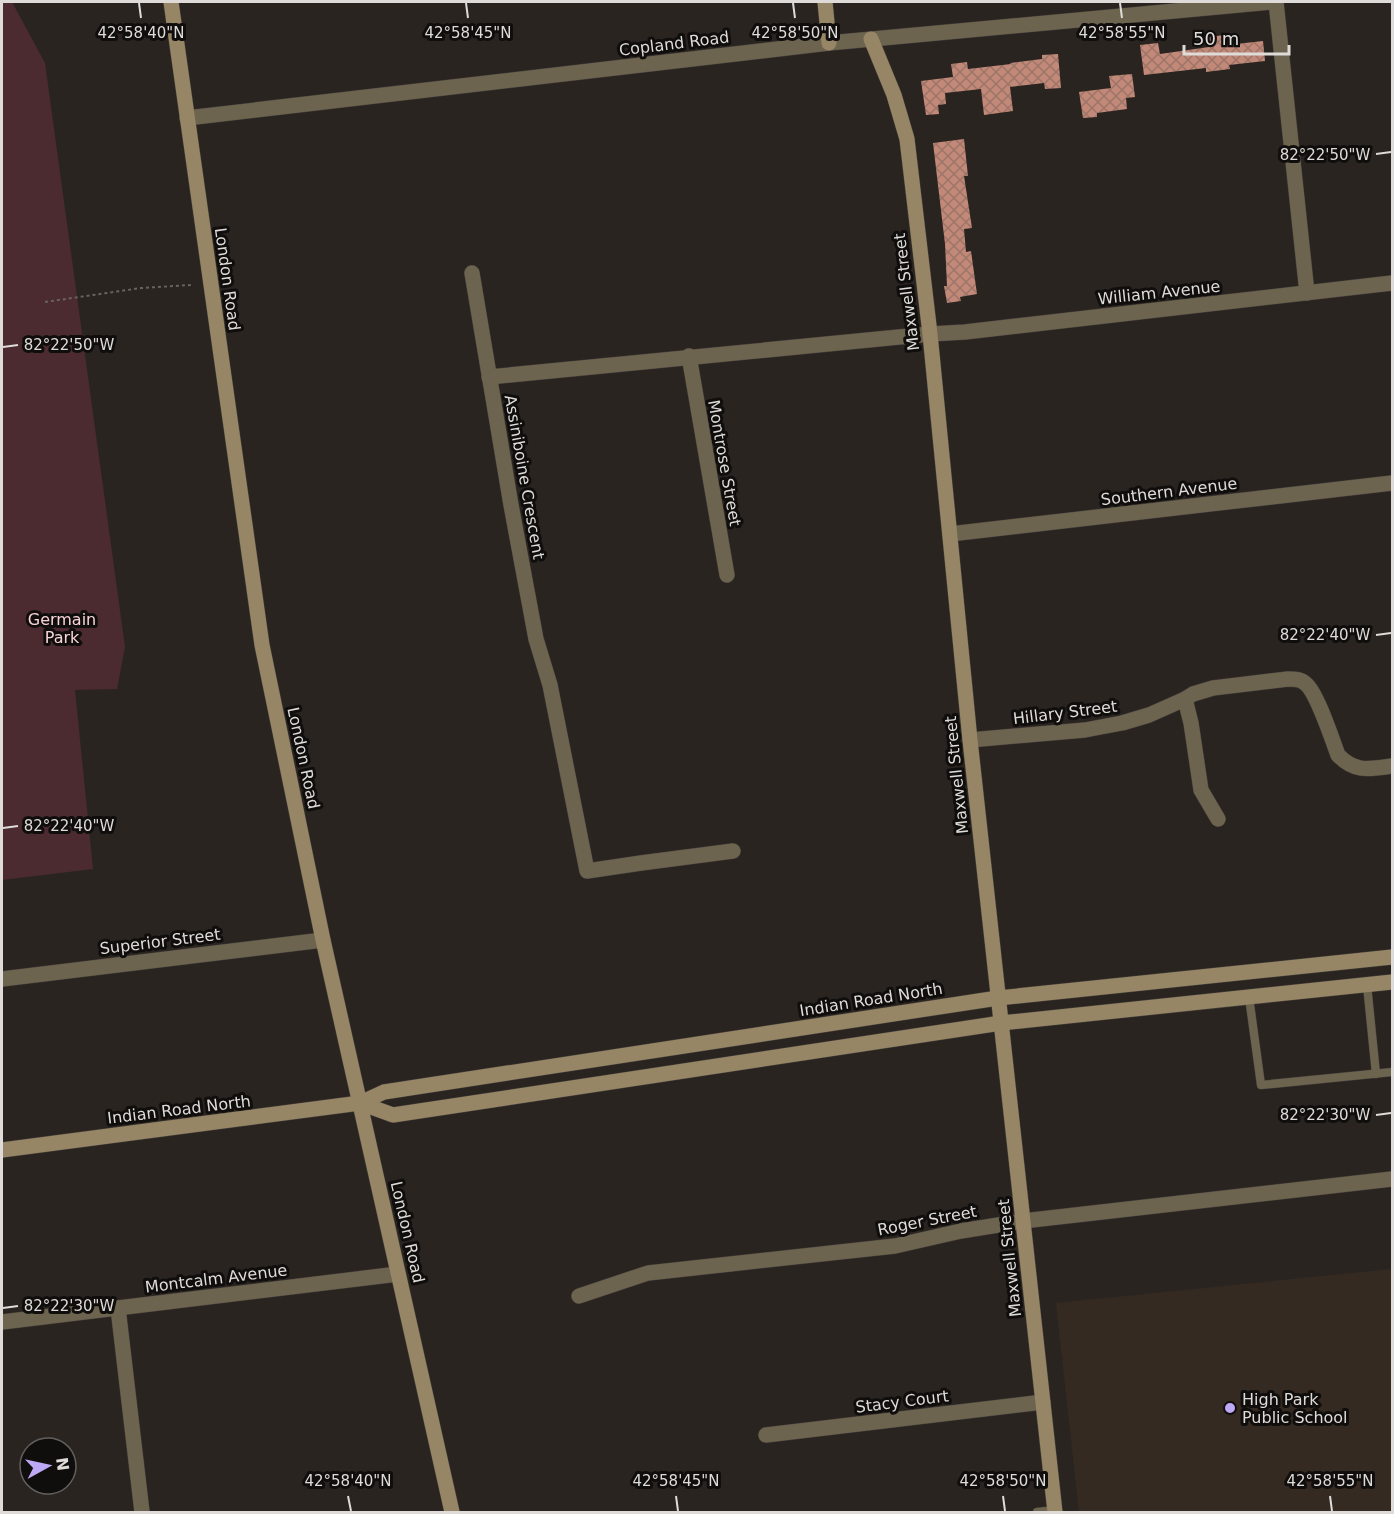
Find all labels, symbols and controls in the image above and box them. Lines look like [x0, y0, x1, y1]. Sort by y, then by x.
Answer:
scale bar [1184, 18, 1289, 56]
text: 42°58'40"N [97, 24, 185, 42]
text: 42°58'45"N [424, 24, 512, 42]
text: 42°58'50"N [751, 24, 839, 42]
text: 42°58'55"N [1078, 24, 1166, 42]
street label: Copland Road [618, 27, 730, 60]
text: 50 m [1193, 28, 1239, 49]
text: 82°22'50"W [1280, 146, 1370, 164]
street label: London Road [211, 226, 244, 332]
street label: Maxwell Street [890, 232, 923, 352]
street label: William Avenue [1097, 277, 1221, 308]
text: 82°22'50"W [24, 336, 114, 354]
street label: Assiniboine Crescent [501, 393, 548, 561]
street label: Montrose Street [704, 398, 745, 528]
street label: Southern Avenue [1100, 474, 1238, 509]
park label: Germain Park [28, 610, 96, 647]
text: 82°22'40"W [1280, 626, 1370, 644]
street label: Hillary Street [1012, 697, 1118, 728]
street label: London Road [283, 705, 324, 811]
street label: Maxwell Street [941, 715, 972, 835]
text: 82°22'40"W [24, 817, 114, 835]
street label: Superior Street [99, 925, 221, 958]
street label: Indian Road North [798, 979, 944, 1020]
street label: Indian Road North [106, 1091, 252, 1128]
text: 82°22'30"W [1280, 1106, 1370, 1124]
street label: London Road [387, 1179, 428, 1285]
street label: Maxwell Street [994, 1198, 1025, 1318]
street label: Roger Street [876, 1202, 978, 1239]
street label: Montcalm Avenue [144, 1260, 288, 1297]
text: 82°22'30"W [24, 1297, 114, 1315]
street label: Stacy Court [854, 1386, 950, 1417]
place label: High Park Public School [1242, 1390, 1348, 1427]
marker: High Park Public School [1223, 1401, 1237, 1415]
north arrow [18, 1436, 78, 1496]
text: N [52, 1456, 73, 1472]
text: 42°58'40"N [304, 1472, 392, 1490]
text: 42°58'45"N [632, 1472, 720, 1490]
text: 42°58'50"N [959, 1472, 1047, 1490]
text: 42°58'55"N [1286, 1472, 1374, 1490]

